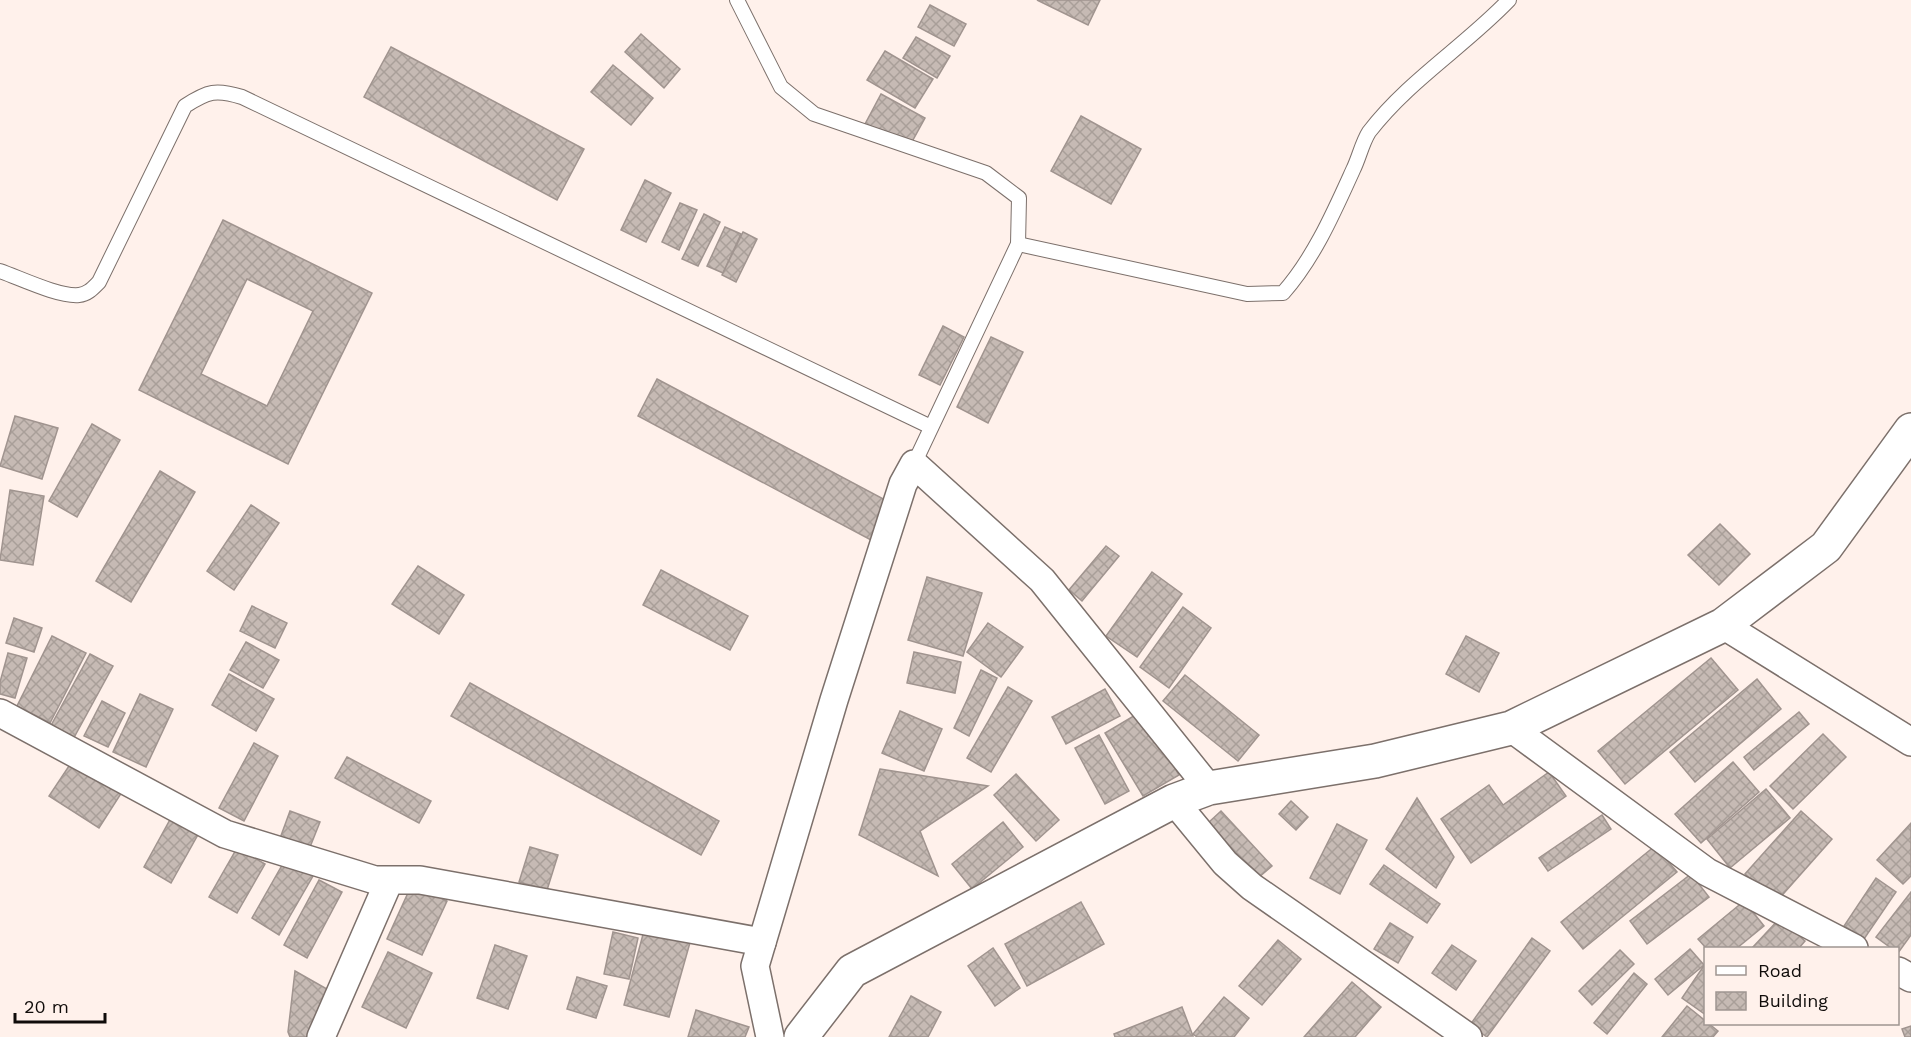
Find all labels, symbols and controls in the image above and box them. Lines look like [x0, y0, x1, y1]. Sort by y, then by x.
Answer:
legend [1704, 947, 1899, 1025]
text: Road [1758, 960, 1802, 981]
scale bar [15, 986, 105, 1024]
text: Building [1758, 990, 1828, 1011]
text: 20 m [24, 996, 69, 1017]

